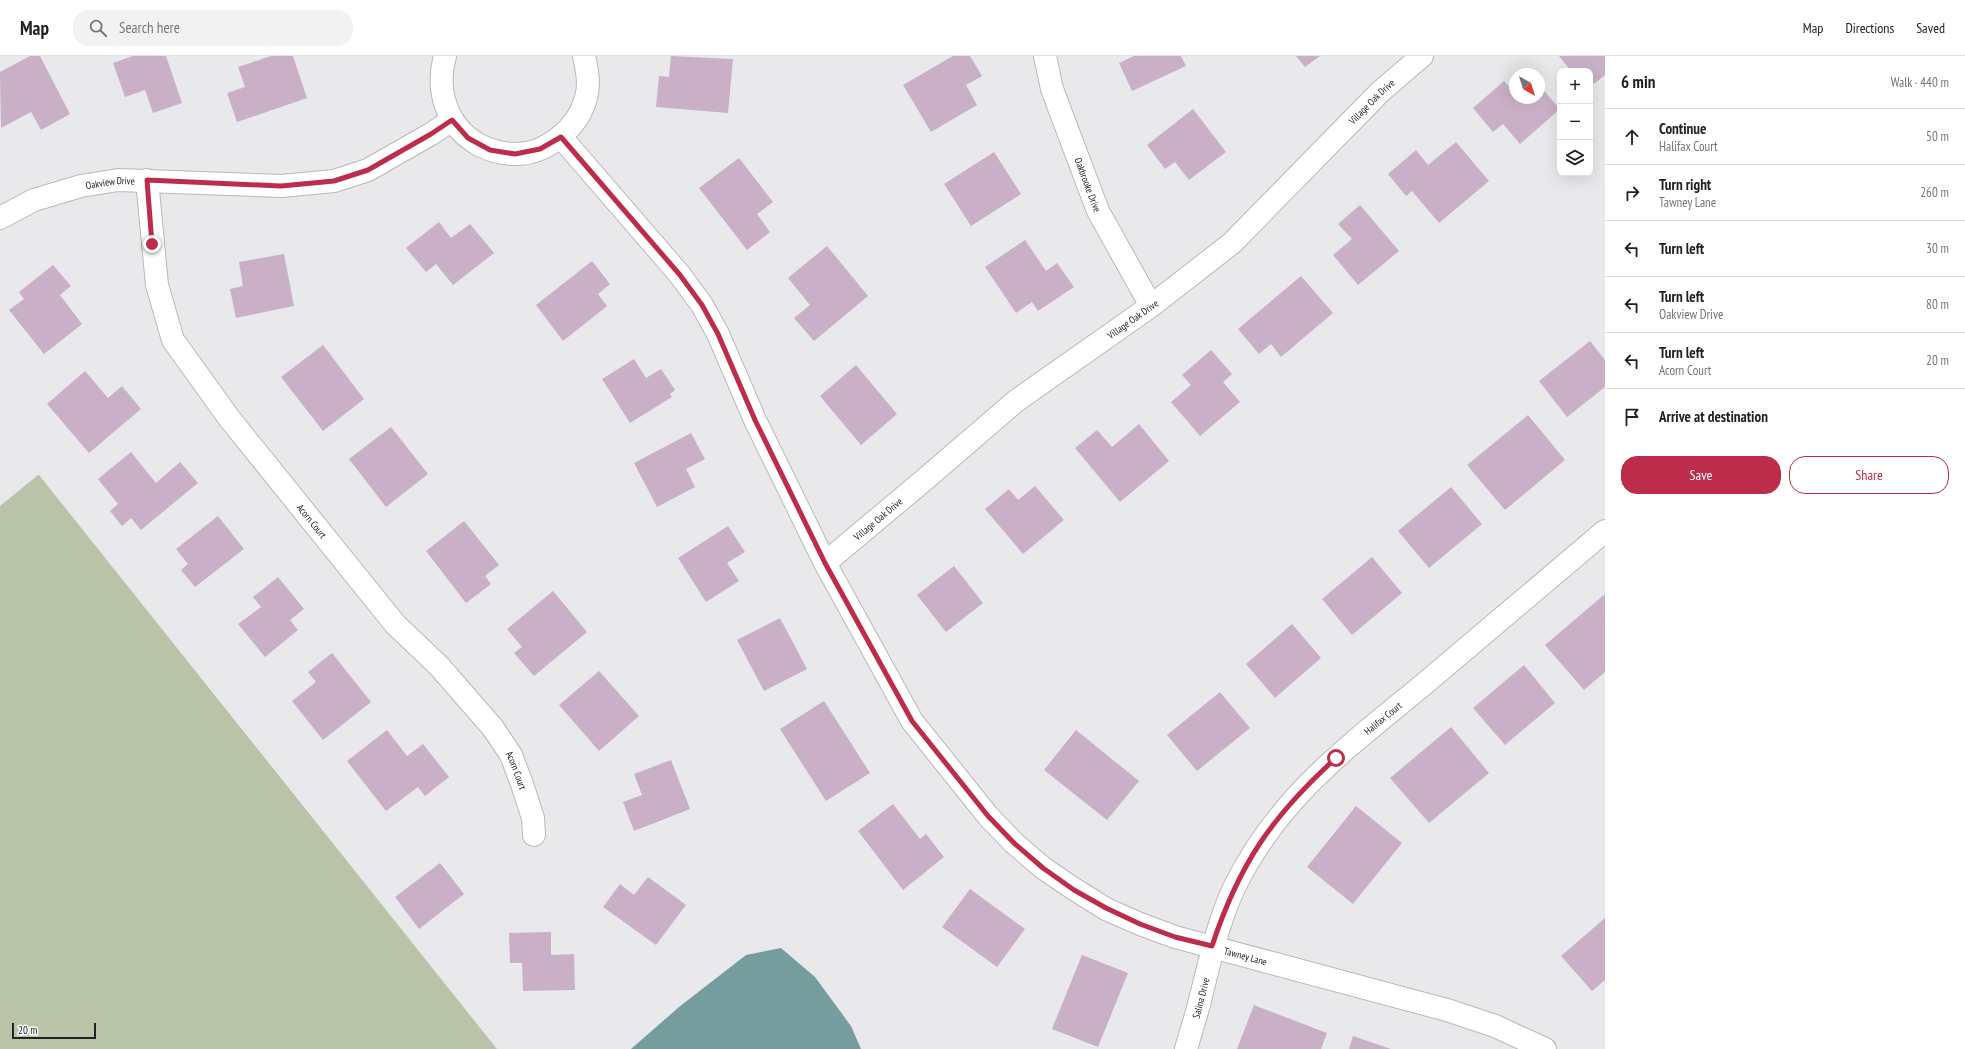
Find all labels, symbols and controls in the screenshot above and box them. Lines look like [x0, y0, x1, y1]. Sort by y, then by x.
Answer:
search box [73, 10, 353, 46]
text: Map [20, 16, 49, 40]
icon: search [87, 17, 109, 39]
text: Search here [119, 18, 180, 37]
text: Map [1803, 19, 1823, 37]
text: Directions [1845, 19, 1894, 37]
text: Saved [1916, 19, 1945, 37]
north arrow [1509, 68, 1545, 104]
map controls [1557, 68, 1593, 176]
button: + [1557, 68, 1593, 104]
text: 6 min [1621, 71, 1655, 93]
text: Walk · 440 m [1891, 74, 1949, 91]
street label: Village Oak Drive [1345, 76, 1397, 128]
button: − [1557, 104, 1593, 140]
text: Continue [1659, 119, 1706, 138]
icon: ahead [1621, 126, 1643, 148]
text: 50 m [1926, 128, 1949, 145]
text: Halifax Court [1659, 138, 1718, 155]
button: layers [1557, 140, 1593, 176]
street label: Oakbrooke Drive [1072, 156, 1104, 214]
street label: Oakview Drive [85, 173, 135, 192]
text: Turn right [1659, 175, 1711, 194]
icon: right [1621, 182, 1643, 204]
text: 260 m [1920, 184, 1949, 201]
text: Tawney Lane [1659, 194, 1716, 211]
route end [143, 235, 161, 253]
icon: left [1621, 238, 1643, 260]
text: Turn left [1659, 239, 1704, 258]
text: 30 m [1926, 240, 1949, 257]
text: Turn left [1659, 287, 1704, 306]
icon: left [1621, 294, 1643, 316]
street label: Village Oak Drive [1104, 296, 1161, 342]
text: 80 m [1926, 296, 1949, 313]
text: Oakview Drive [1659, 306, 1723, 323]
text: Turn left [1659, 343, 1704, 362]
icon: left [1621, 350, 1643, 372]
text: 20 m [1926, 352, 1949, 369]
text: Acorn Court [1659, 362, 1711, 379]
icon: arrive [1621, 406, 1643, 428]
text: Arrive at destination [1659, 407, 1768, 426]
button: Save [1621, 456, 1781, 494]
button: Share [1789, 456, 1949, 494]
street label: Village Oak Drive [850, 495, 905, 543]
street label: Acorn Court [294, 501, 330, 541]
street label: Halifax Court [1361, 699, 1404, 737]
street label: Acorn Court [503, 748, 530, 791]
route start [1327, 749, 1345, 767]
street label: Tawney Lane [1223, 944, 1269, 968]
street label: Salina Drive [1189, 976, 1212, 1020]
scale bar [12, 1021, 96, 1040]
text: 20 m [18, 1023, 37, 1037]

